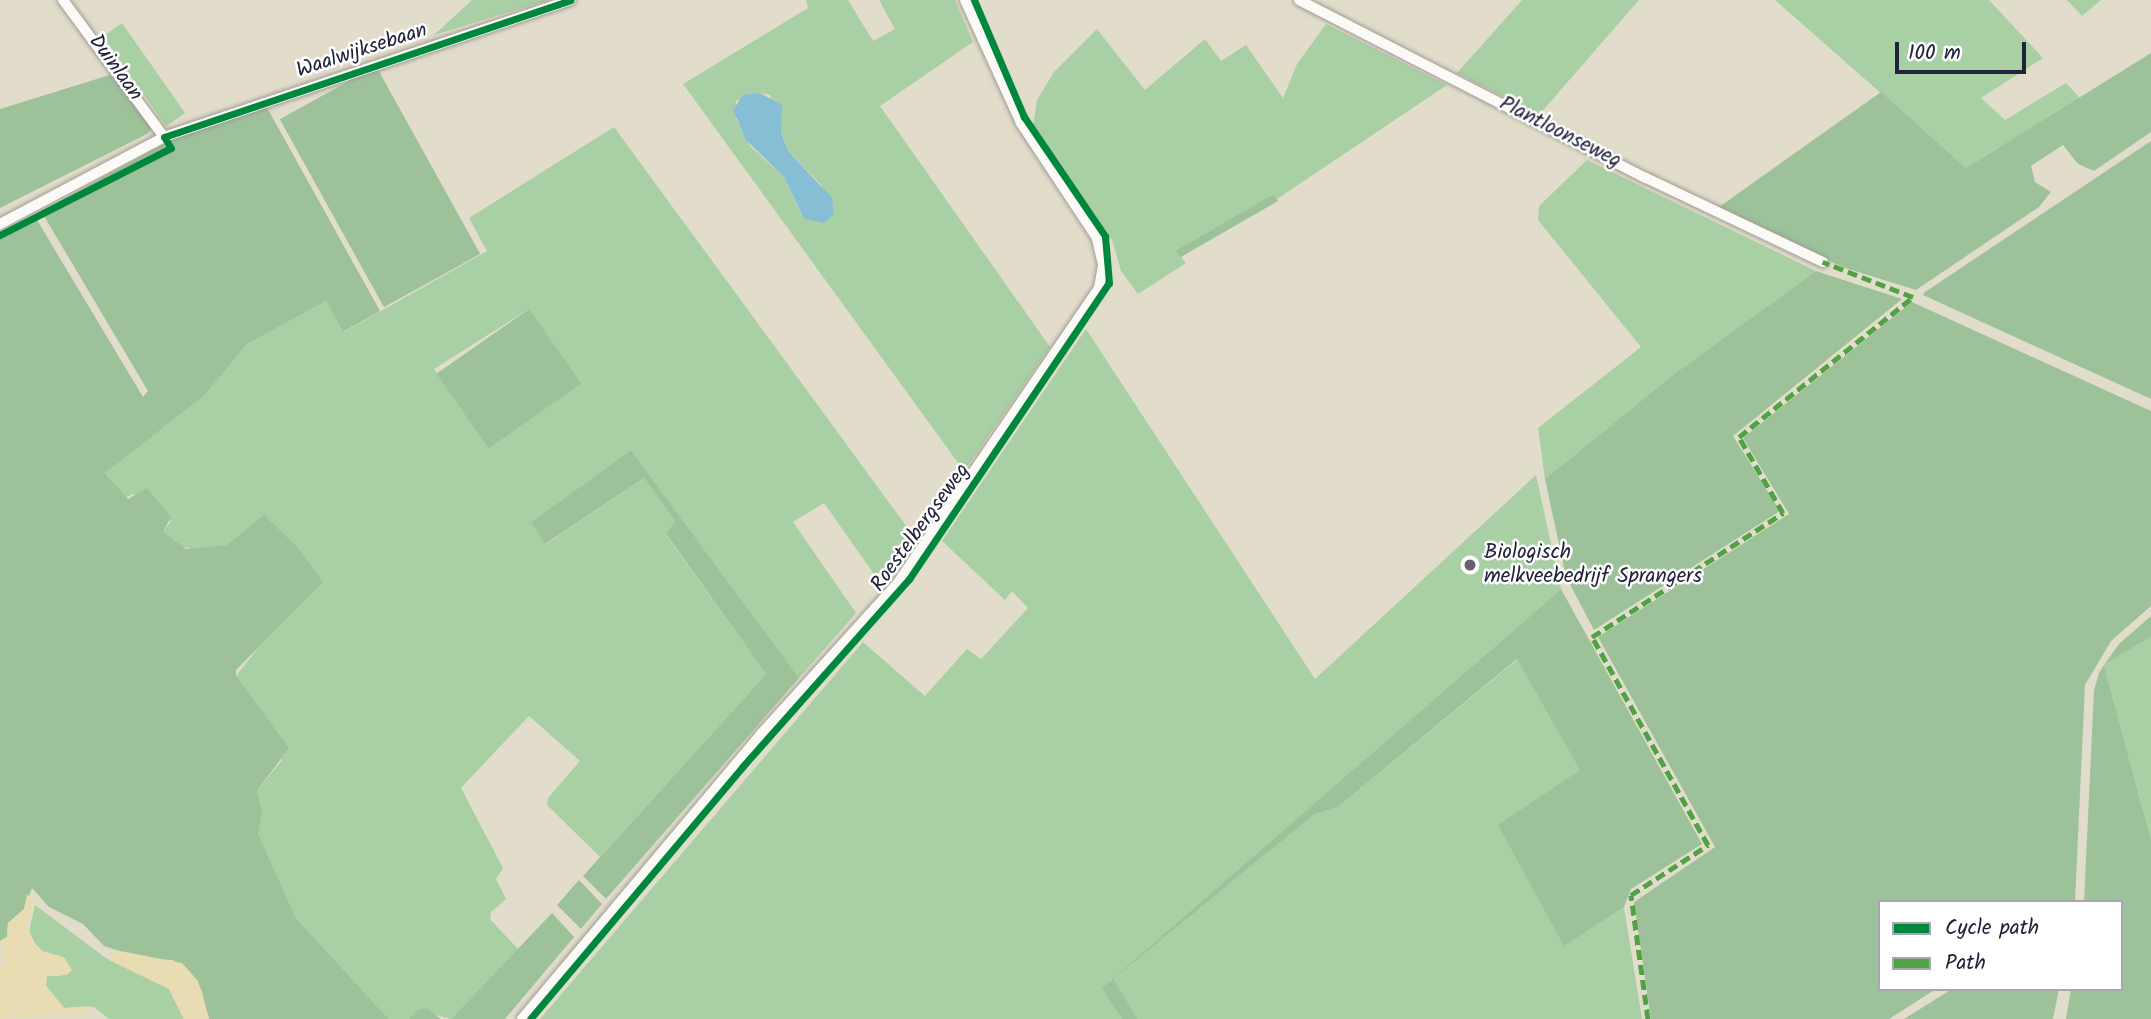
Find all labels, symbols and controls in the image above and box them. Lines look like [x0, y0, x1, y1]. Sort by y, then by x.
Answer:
street label: Waalwijksebaan [293, 18, 431, 84]
scale bar [1899, 28, 2030, 72]
street label: Duinlaan [83, 30, 147, 106]
text: 100 m [1908, 37, 1961, 70]
street label: Plantloonseweg [1495, 92, 1625, 174]
street label: Roestelbergseweg [866, 459, 976, 597]
place label: Biologisch melkveebedrijf Sprangers [1484, 540, 1702, 590]
marker: Biologisch melkveebedrijf Sprangers [1462, 557, 1478, 573]
legend [1878, 900, 2123, 991]
text: Cycle path [1945, 912, 2039, 945]
text: Path [1945, 947, 1986, 980]

